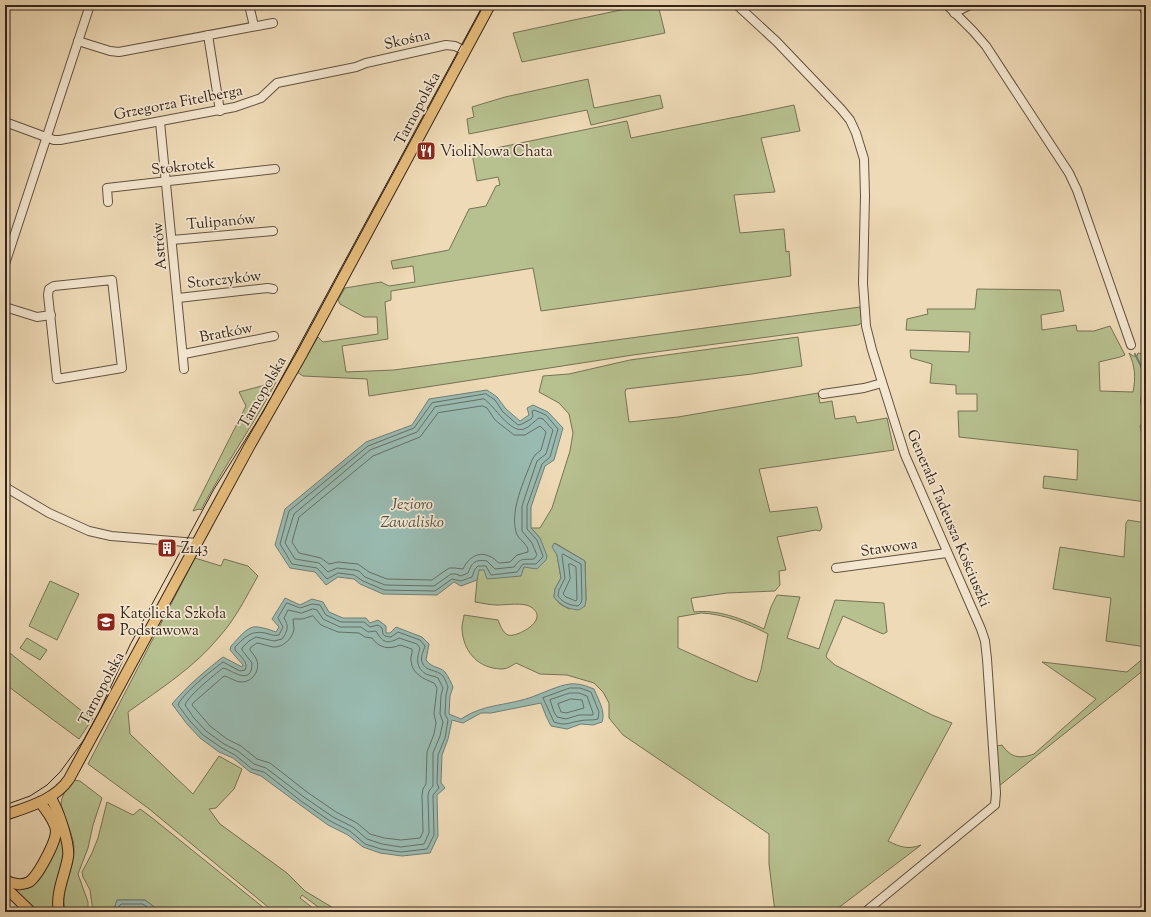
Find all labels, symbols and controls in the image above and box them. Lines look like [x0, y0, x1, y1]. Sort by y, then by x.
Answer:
street label: Skośna [382, 25, 433, 56]
street label: Tarnopolska [390, 68, 446, 149]
street label: Grzegorza Fitelberga [112, 81, 245, 126]
restaurant icon: VioliNowa Chata [415, 140, 437, 162]
place label: VioliNowa Chata [440, 142, 553, 163]
street label: Stokrotek [150, 154, 216, 181]
street label: Tulipanów [186, 209, 257, 236]
street label: Astrów [148, 221, 173, 271]
street label: Storczyków [186, 266, 262, 295]
street label: Bratków [198, 318, 255, 349]
street label: Tarnopolska [234, 353, 292, 433]
street label: Generała Tadeusza Kościuszki [901, 426, 995, 611]
water label: Jezioro Zawalisko [380, 494, 444, 535]
street label: Stawowa [859, 534, 919, 563]
building icon: Z143 [156, 537, 178, 559]
place label: Z143 [181, 539, 208, 560]
place label: Katolicka Szkoła Podstawowa [120, 604, 226, 642]
school or university icon: Katolicka Szkoła Podstawowa [95, 611, 117, 633]
street label: Tarnopolska [74, 648, 130, 729]

